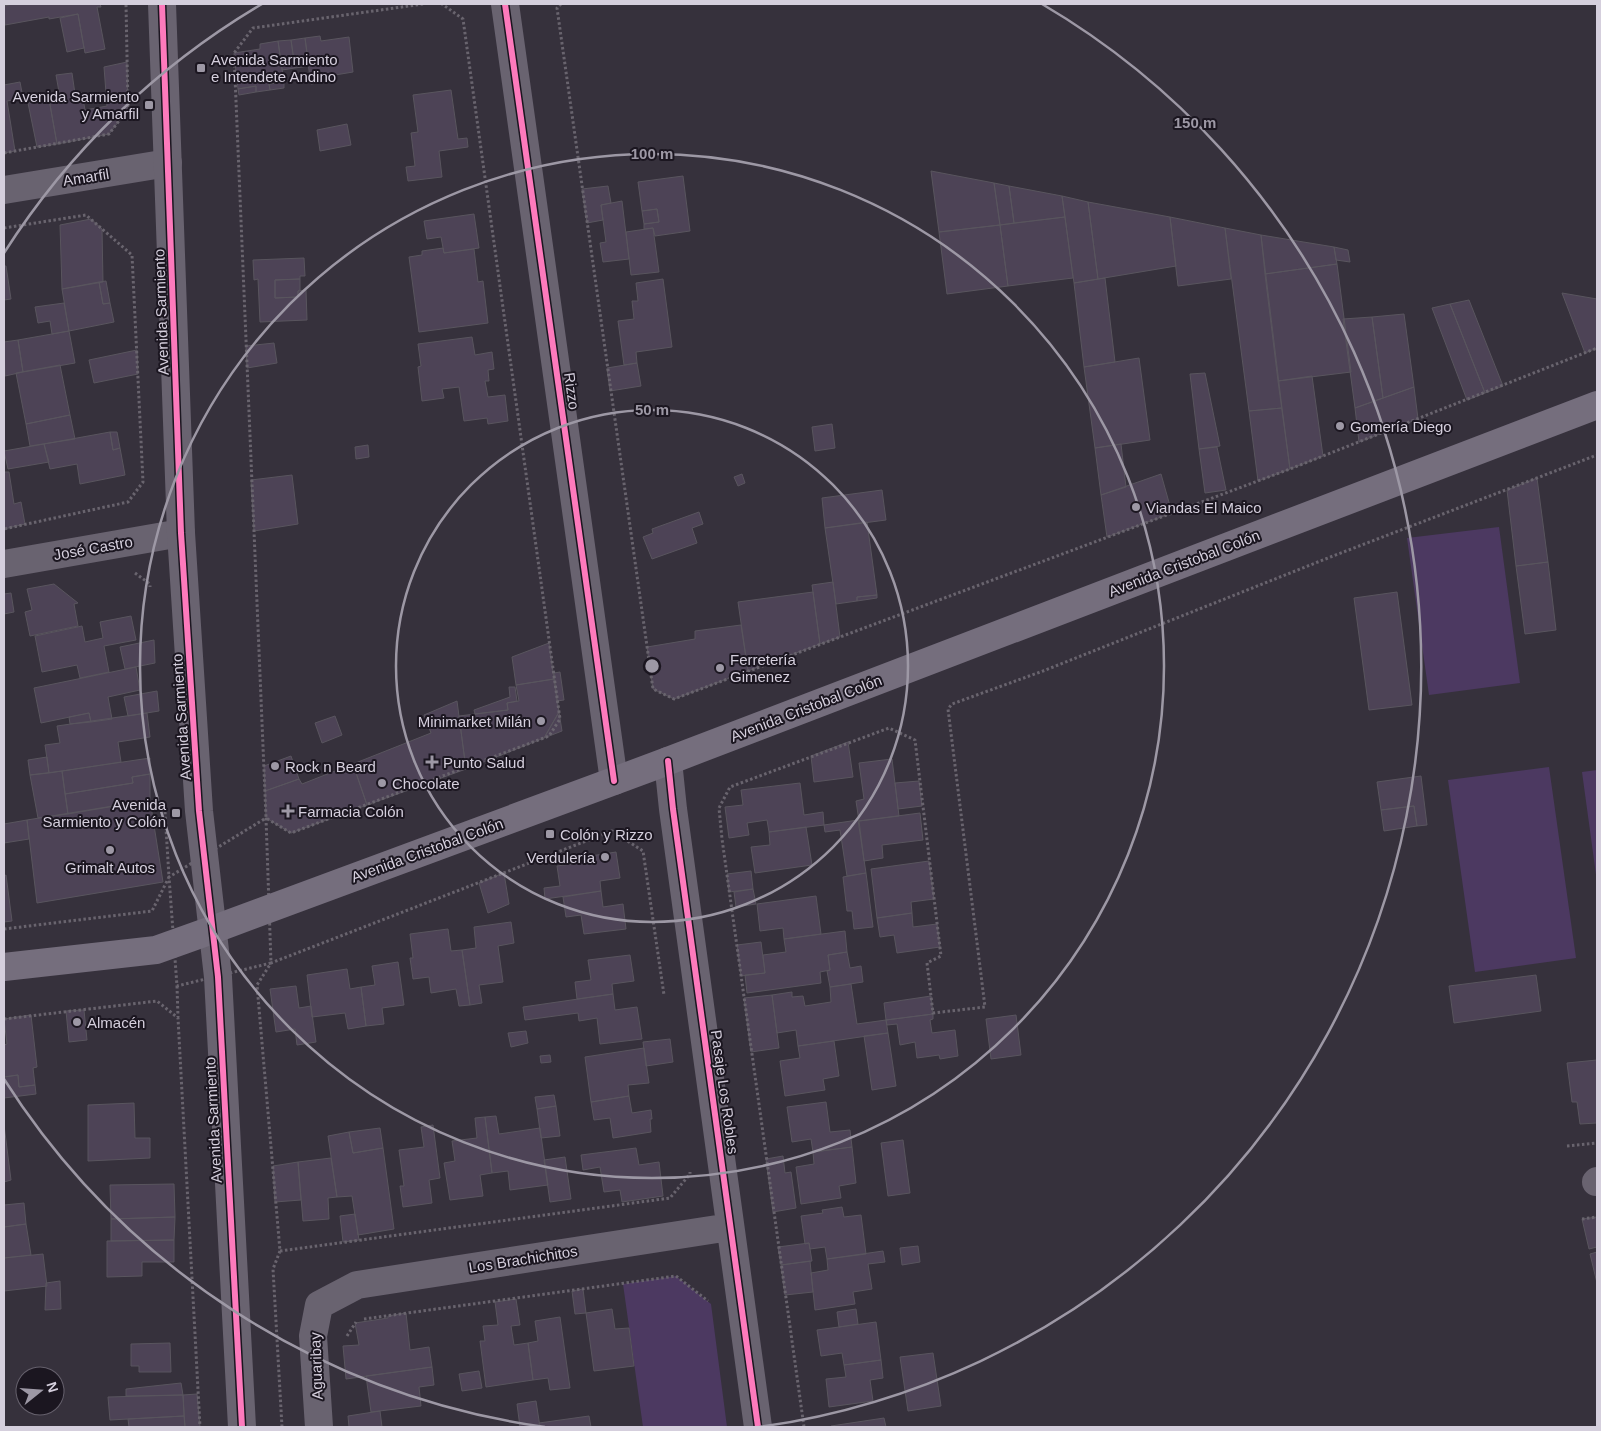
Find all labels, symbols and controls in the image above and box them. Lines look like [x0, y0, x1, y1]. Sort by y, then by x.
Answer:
place label: Avenida Sarmiento e Intendete Andino [211, 51, 337, 85]
marker: Avenida Sarmiento e Intendete Andino [195, 62, 207, 74]
place label: Avenida Sarmiento y Amarfil [13, 88, 139, 122]
marker: Avenida Sarmiento y Amarfil [143, 99, 155, 111]
text: 150 m [1174, 114, 1216, 131]
text: 100 m [631, 145, 673, 162]
street label: Amarfil [62, 165, 110, 189]
street label: Avenida Sarmiento [150, 249, 172, 375]
street label: Rizzo [561, 371, 583, 411]
text: 50 m [635, 401, 669, 418]
place label: Gomería Diego [1350, 418, 1452, 435]
marker: Gomería Diego [1334, 420, 1346, 432]
place label: Viandas El Maico [1146, 499, 1262, 516]
marker: Viandas El Maico [1130, 501, 1142, 513]
street label: Avenida Cristobal Colón [1106, 526, 1262, 600]
street label: José Castro [52, 533, 134, 563]
place label: Ferretería Gimenez [730, 651, 797, 685]
street label: Avenida Sarmiento [168, 653, 194, 781]
centre of rings [643, 657, 661, 675]
marker: Ferretería Gimenez [714, 662, 726, 674]
street label: Avenida Cristobal Colón [728, 671, 884, 745]
place label: Minimarket Milán [418, 713, 531, 730]
marker: Minimarket Milán [535, 715, 547, 727]
place label: Punto Salud [443, 754, 525, 771]
marker: Punto Salud [425, 755, 439, 769]
place label: Rock n Beard [285, 758, 376, 775]
marker: Rock n Beard [269, 760, 281, 772]
place label: Chocolate [392, 775, 460, 792]
marker: Chocolate [376, 777, 388, 789]
place label: Avenida Sarmiento y Colón [43, 796, 167, 830]
place label: Farmacia Colón [298, 803, 404, 820]
marker: Farmacia Colón [282, 805, 294, 817]
marker: Avenida Sarmiento y Colón [170, 807, 182, 819]
street label: Avenida Cristobal Colón [349, 815, 505, 885]
place label: Colón y Rizzo [560, 826, 653, 843]
marker: Colón y Rizzo [544, 828, 556, 840]
marker: Grimalt Autos [104, 844, 116, 856]
place label: Verdulería [527, 849, 596, 866]
marker: Verdulería [599, 851, 611, 863]
place label: Grimalt Autos [65, 859, 155, 876]
place label: Almacén [87, 1014, 145, 1031]
marker: Almacén [71, 1016, 83, 1028]
street label: Pasaje Los Robles [708, 1029, 742, 1155]
street label: Avenida Sarmiento [201, 1056, 225, 1184]
street label: Los Brachichitos [467, 1242, 579, 1276]
street label: Aguaribay [306, 1331, 326, 1400]
north arrow [15, 1366, 65, 1416]
text: N [43, 1380, 62, 1394]

